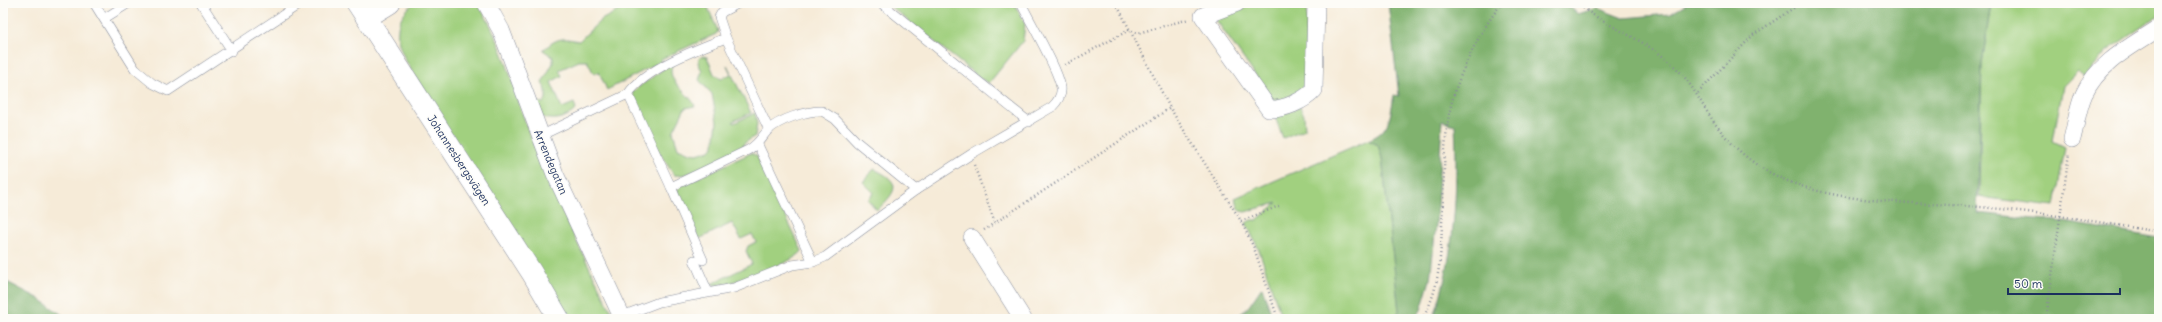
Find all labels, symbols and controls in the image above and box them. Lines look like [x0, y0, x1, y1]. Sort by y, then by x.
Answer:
street label: Johannesbergsvägen [424, 112, 494, 208]
street label: Arrendegatan [531, 127, 571, 197]
scale bar [2008, 270, 2120, 296]
text: 50 m [2014, 276, 2043, 291]

